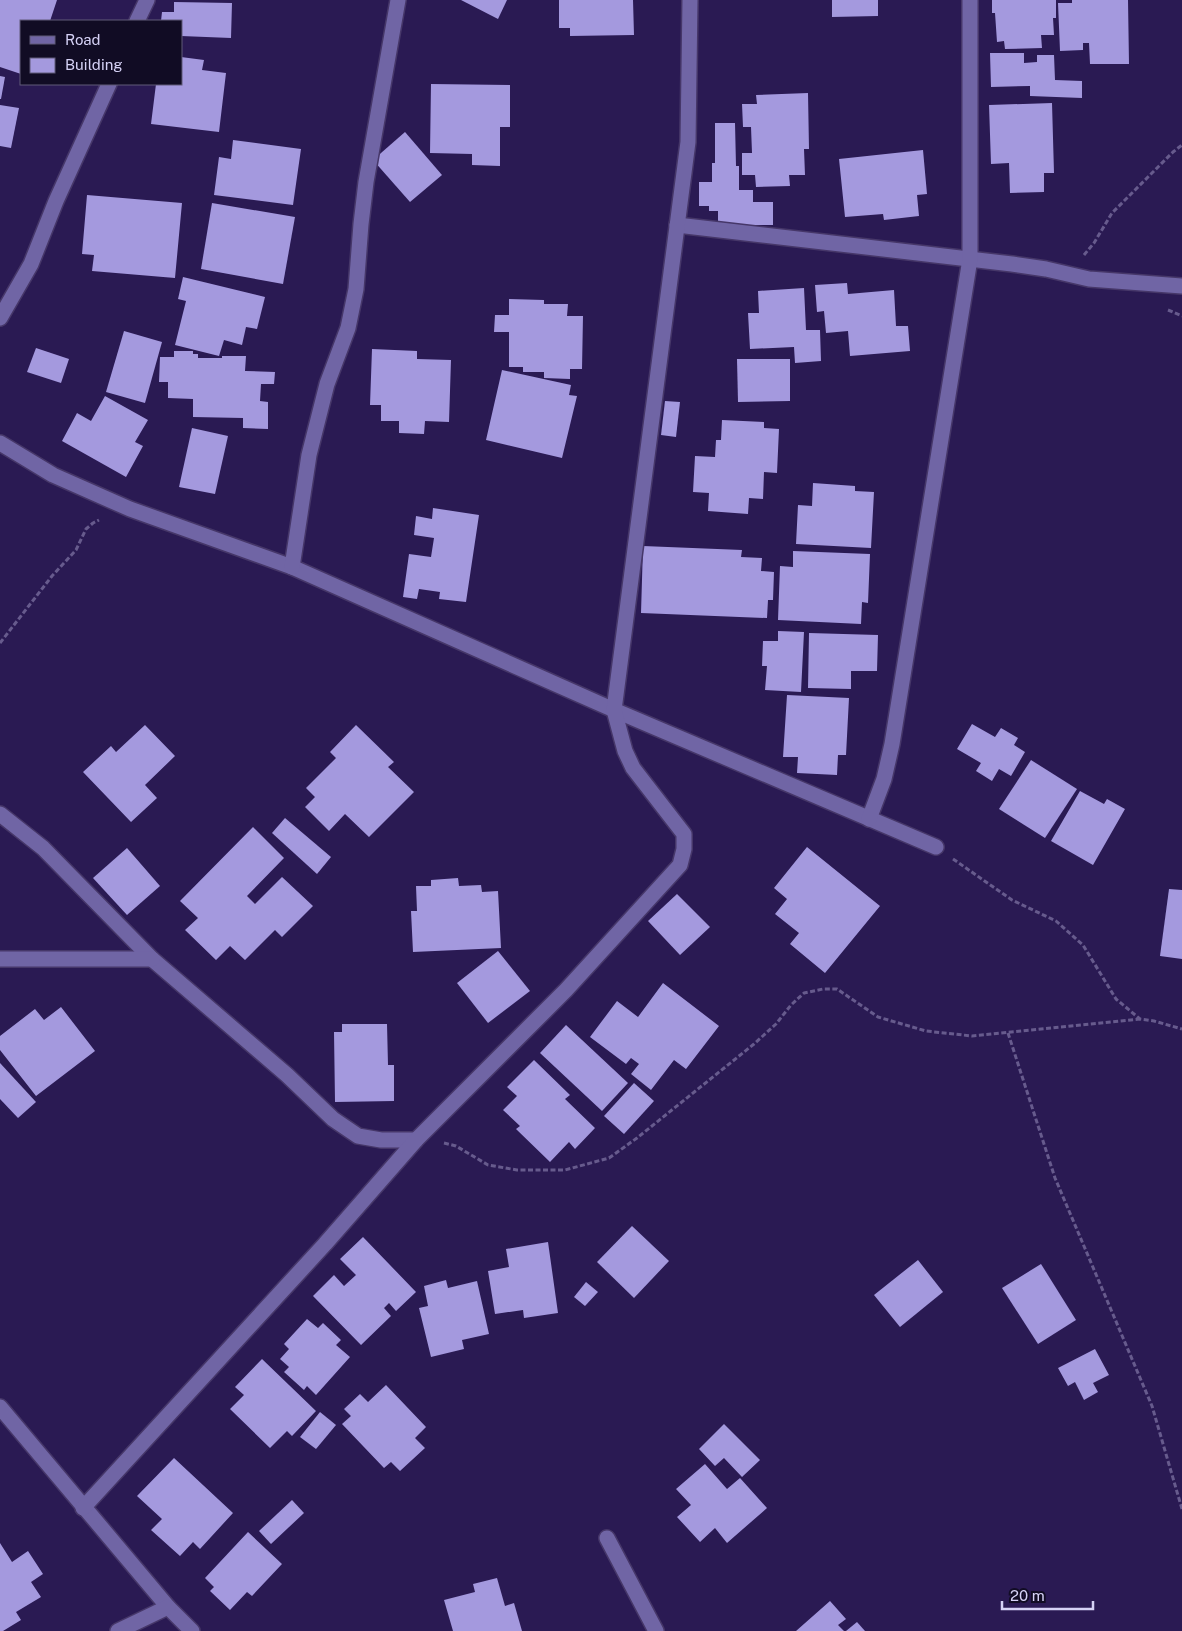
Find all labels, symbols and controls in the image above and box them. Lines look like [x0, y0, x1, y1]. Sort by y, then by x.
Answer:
legend [20, 20, 182, 85]
text: Road [65, 31, 101, 48]
text: Building [65, 56, 123, 73]
scale bar [1002, 1578, 1093, 1610]
text: 20 m [1010, 1587, 1045, 1604]

